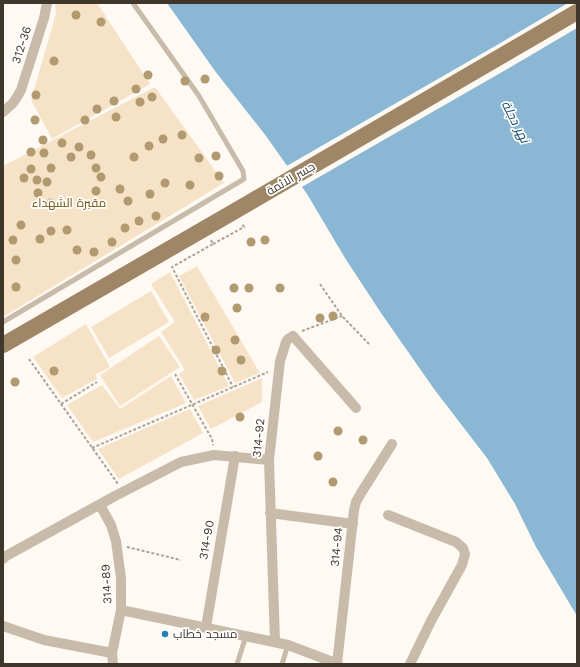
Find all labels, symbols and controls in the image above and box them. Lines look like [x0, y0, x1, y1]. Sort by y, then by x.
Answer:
street label: 312-36 [9, 24, 35, 66]
water label: نهر دجلة [498, 98, 532, 146]
street label: جسر الائمة [264, 159, 318, 199]
park label: مقبرة الشهداء [32, 196, 106, 210]
street label: 314-92 [250, 418, 268, 458]
street label: 314-90 [196, 519, 218, 561]
street label: 314-94 [328, 526, 346, 568]
street label: 314-89 [99, 564, 115, 604]
place label: مسجد خطاب [173, 627, 237, 641]
marker: مسجد خطاب [160, 629, 170, 639]

